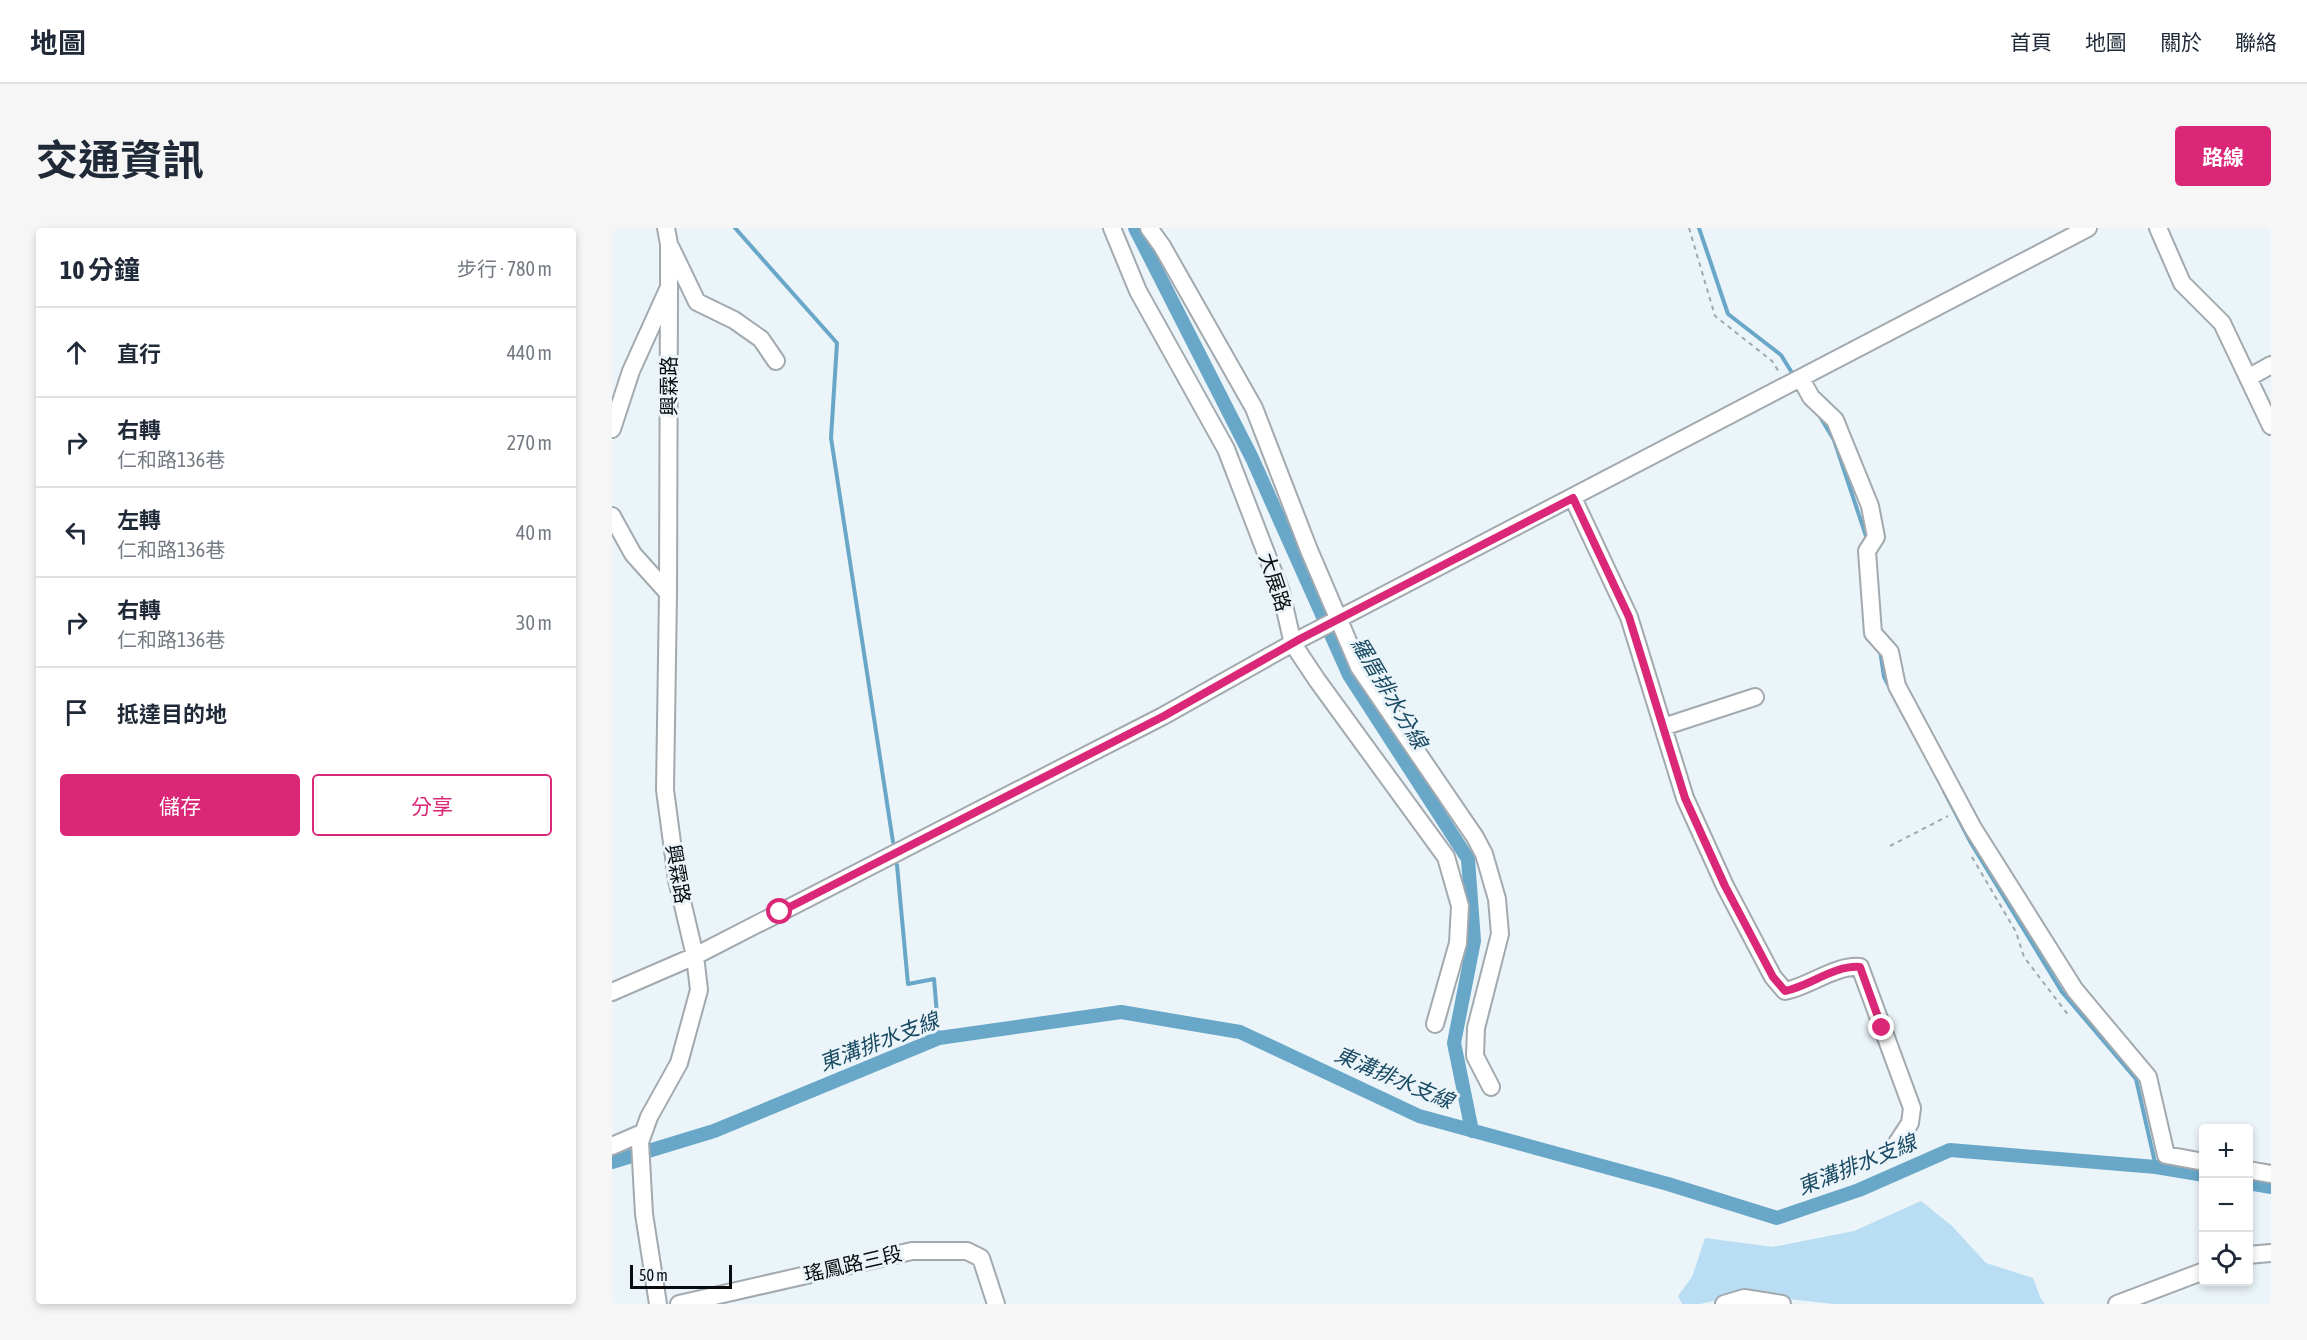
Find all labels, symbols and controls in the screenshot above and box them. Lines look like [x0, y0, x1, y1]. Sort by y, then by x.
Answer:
text: 地圖 [30, 27, 86, 59]
text: 首頁 [2010, 30, 2052, 54]
text: 地圖 [2085, 30, 2127, 54]
text: 關於 [2160, 30, 2202, 54]
text: 聯絡 [2235, 30, 2277, 54]
button: 路線 [2175, 126, 2271, 186]
text: 交通資訊 [36, 136, 204, 184]
text: 10 分鐘 [60, 255, 140, 285]
text: 步行 · 780 m [457, 257, 552, 280]
icon: ahead [60, 336, 93, 369]
text: 直行 [117, 341, 161, 367]
text: 440 m [507, 341, 552, 364]
street label: 興霖路 [657, 356, 680, 416]
text: 右轉 [117, 417, 161, 443]
icon: right [60, 426, 93, 459]
text: 270 m [507, 431, 552, 454]
text: 仁和路136巷 [117, 448, 225, 471]
text: 左轉 [117, 507, 161, 533]
icon: left [60, 516, 93, 549]
text: 40 m [516, 521, 552, 544]
text: 仁和路136巷 [117, 538, 225, 561]
street label: 大展路 [1255, 550, 1296, 614]
text: 右轉 [117, 597, 161, 623]
icon: right [60, 606, 93, 639]
text: 30 m [516, 611, 552, 634]
text: 仁和路136巷 [117, 628, 225, 651]
water label: 羅厝排水分線 [1347, 632, 1434, 754]
icon: arrive [60, 696, 93, 729]
text: 抵達目的地 [117, 701, 227, 727]
button: 儲存 [60, 774, 300, 836]
button: 分享 [312, 774, 552, 836]
street label: 興霖路 [662, 842, 695, 905]
route start [766, 898, 792, 924]
water label: 東溝排水支線 [816, 1007, 944, 1075]
route end [1868, 1014, 1894, 1040]
water label: 東溝排水支線 [1332, 1041, 1459, 1114]
map controls [2199, 1124, 2253, 1286]
button: + [2199, 1124, 2253, 1178]
water label: 東溝排水支線 [1794, 1129, 1921, 1199]
button: − [2199, 1178, 2253, 1232]
button: locate [2199, 1232, 2253, 1286]
street label: 瑤鳳路三段 [802, 1241, 904, 1286]
scale bar [630, 1262, 732, 1290]
text: 50 m [639, 1266, 668, 1284]

